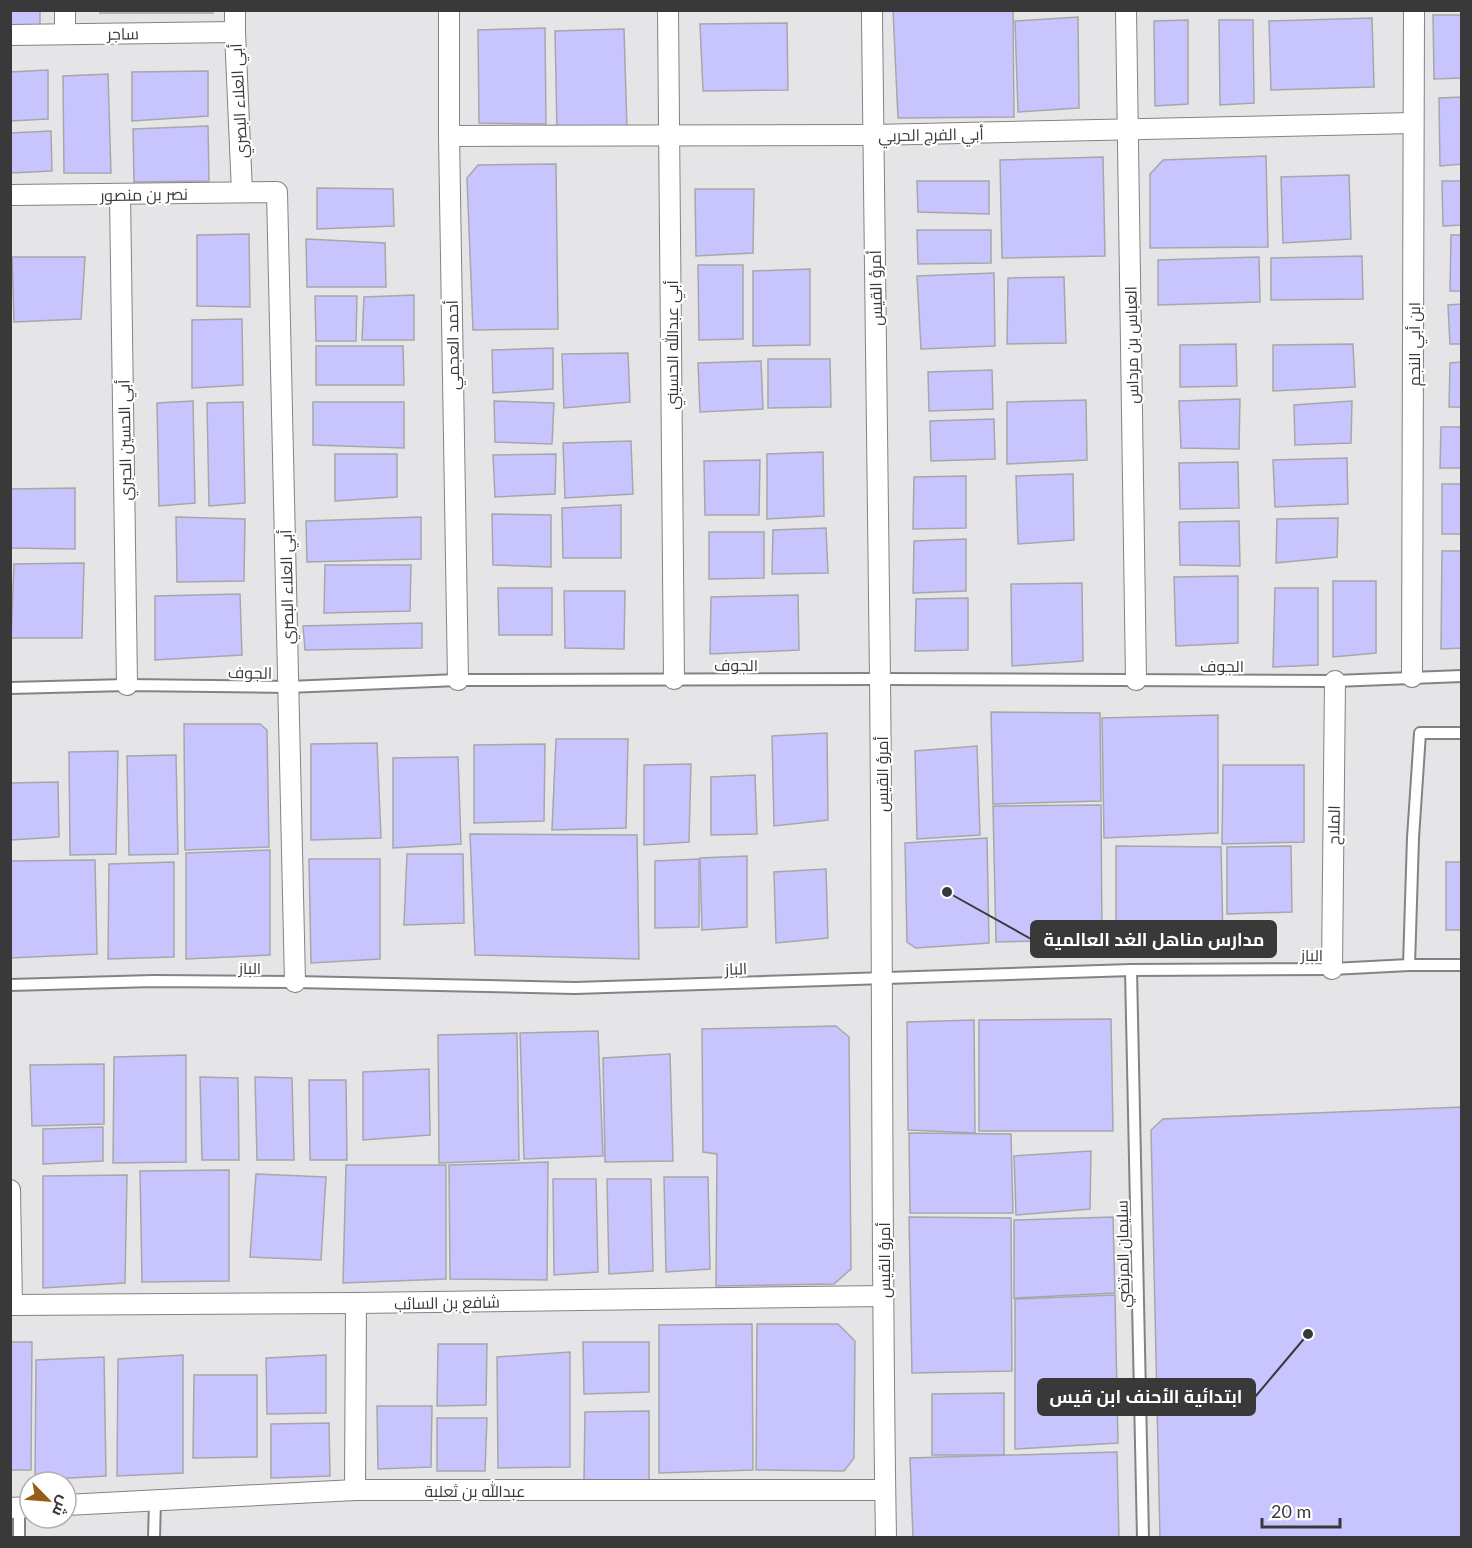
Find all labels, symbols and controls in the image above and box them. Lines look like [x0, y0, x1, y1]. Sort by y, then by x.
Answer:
street label: ساجر [106, 23, 139, 44]
street label: أبي العلاء البصري [226, 43, 255, 159]
street label: أبي الفرج الحربي [878, 124, 984, 149]
street label: نصر بن منصور [99, 184, 188, 206]
street label: أمرؤ القيس [865, 250, 887, 326]
street label: أبي عبدالله الحسيني [662, 280, 686, 410]
street label: العباس بن مرداس [1120, 286, 1144, 404]
street label: أحمد العجمي [442, 300, 467, 390]
street label: ابن أبي النجم [1404, 302, 1428, 386]
street label: أبي الحسين الحبري [113, 379, 140, 501]
street label: أبي العلاء البصري [275, 529, 302, 645]
street label: الجوف [714, 655, 758, 675]
street label: الجوف [1200, 656, 1244, 676]
street label: الجوف [228, 662, 272, 683]
street label: أمرؤ القيس [872, 736, 893, 812]
street label: الملاح [1323, 805, 1346, 845]
callout: مدارس مناهل الغد العالمية [1031, 921, 1276, 957]
text: مدارس مناهل الغد العالمية [1044, 928, 1264, 951]
street label: الباز [1300, 945, 1323, 965]
street label: الباز [238, 958, 261, 978]
street label: الباز [724, 958, 748, 979]
street label: سليمان المرتضي [1112, 1200, 1136, 1308]
street label: أمرؤ القيس [874, 1222, 895, 1298]
street label: شافع بن السائب [394, 1292, 500, 1315]
callout: ابتدائية الأحنف ابن قيس [1038, 1379, 1255, 1415]
text: ابتدائية الأحنف ابن قيس [1050, 1385, 1242, 1408]
north arrow [18, 1470, 78, 1530]
street label: عبدالله بن ثعلبة [425, 1481, 525, 1502]
scale bar [1262, 1491, 1340, 1529]
text: ش [48, 1493, 75, 1520]
text: 20 m [1271, 1500, 1311, 1522]

